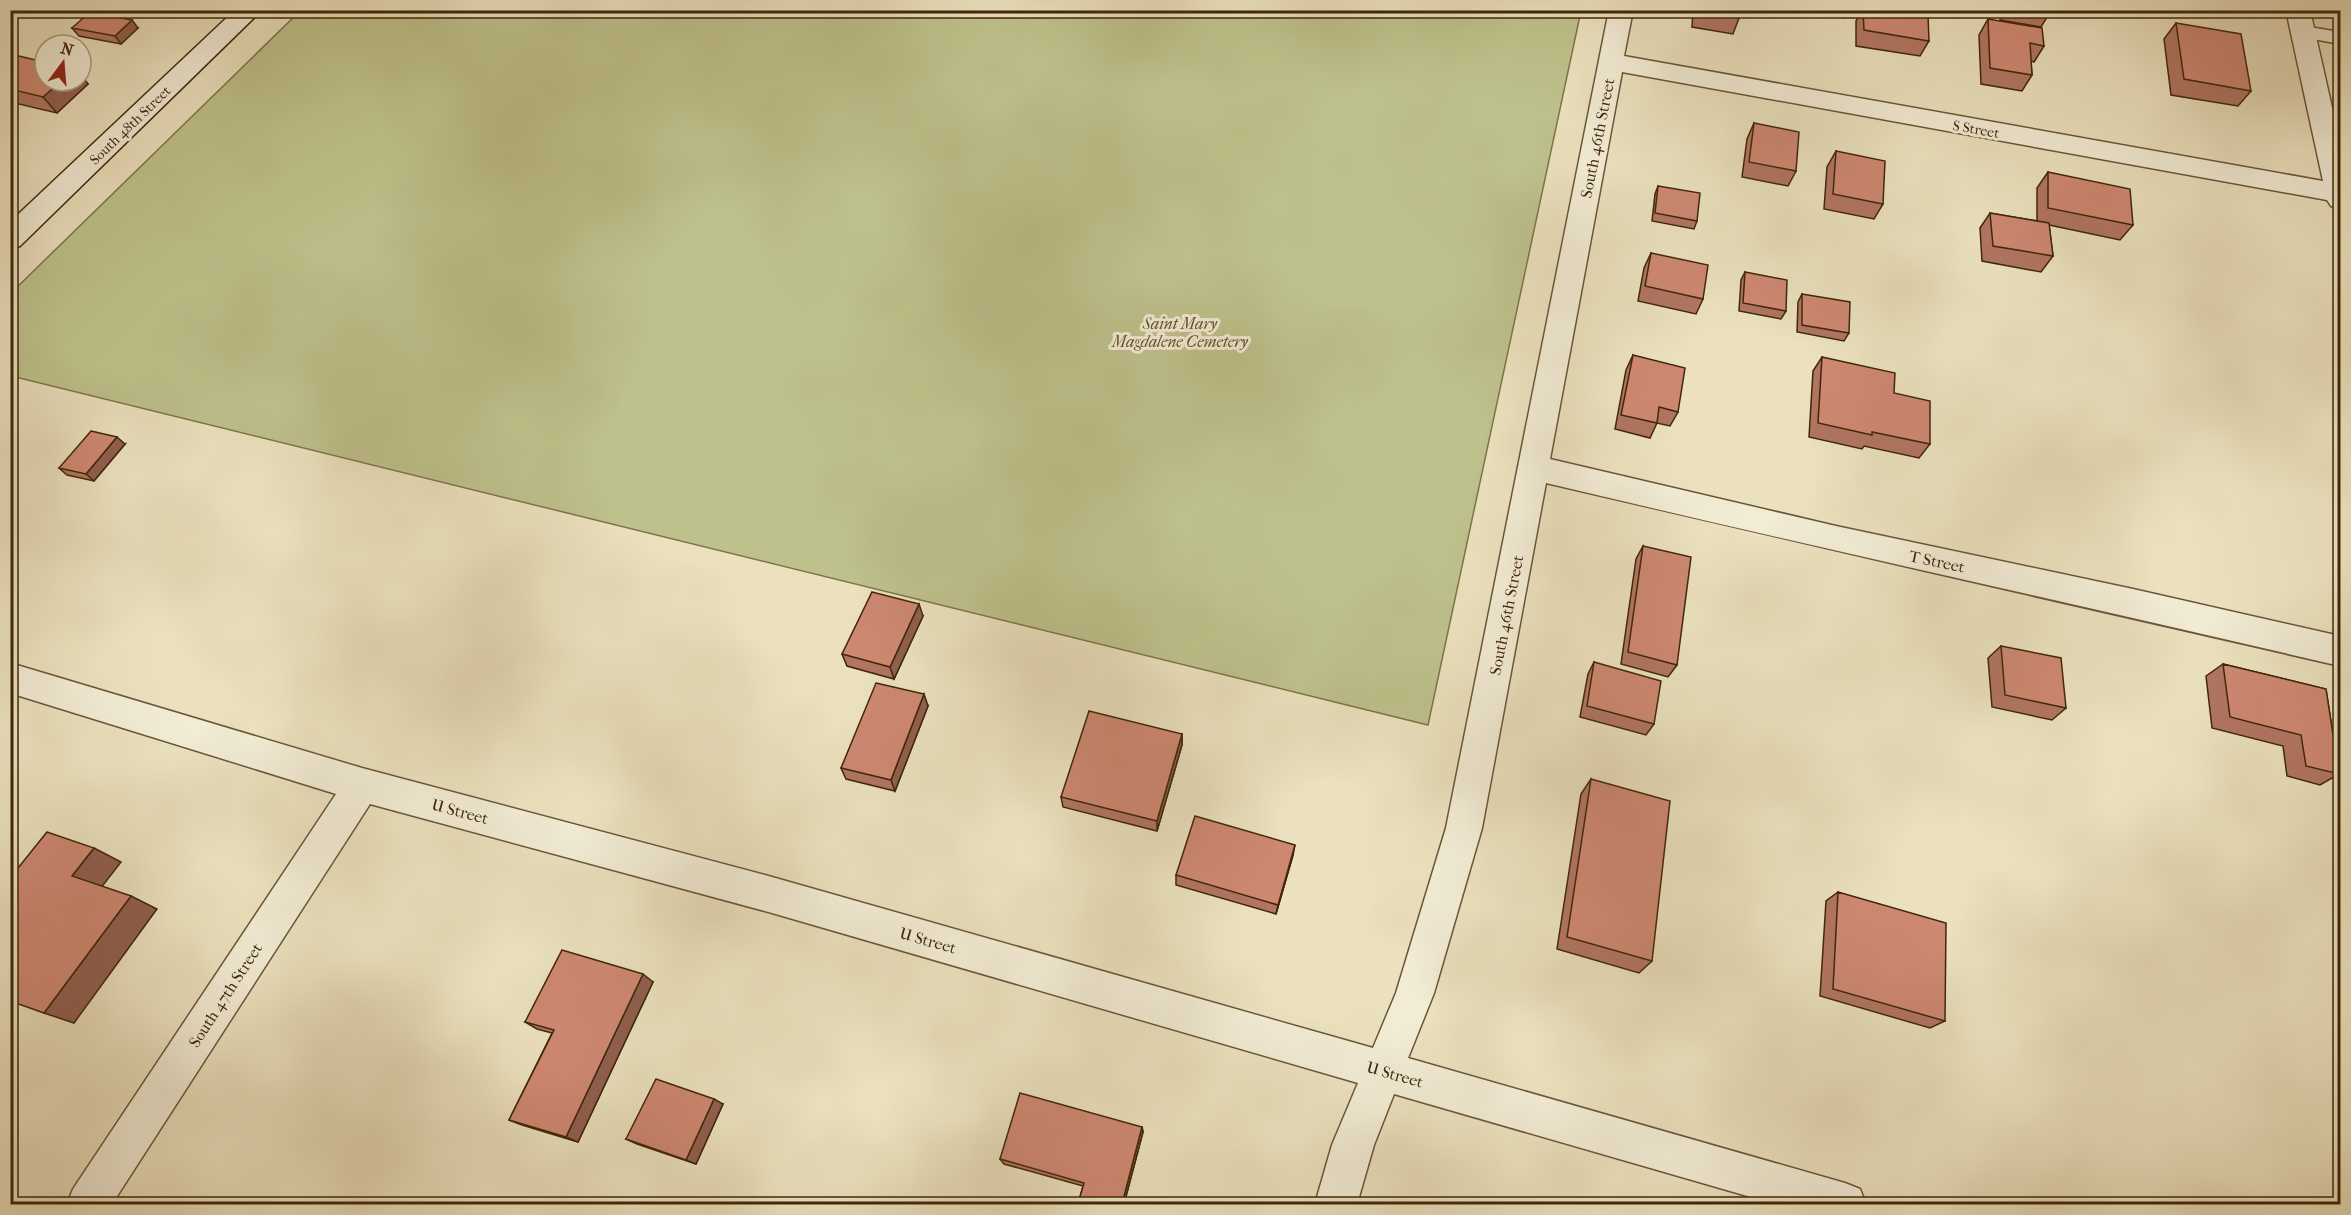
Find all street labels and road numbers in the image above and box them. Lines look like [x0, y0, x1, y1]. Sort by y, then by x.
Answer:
street label: South 46th Street [1577, 76, 1618, 200]
street label: South 48th Street [86, 82, 174, 168]
street label: S Street [1951, 117, 2001, 142]
street label: T Street [1907, 546, 1967, 577]
street label: South 46th Street [1486, 553, 1527, 677]
street label: U Street [429, 795, 491, 828]
street label: U Street [897, 923, 959, 958]
street label: South 47th Street [185, 939, 266, 1051]
street label: U Street [1364, 1057, 1426, 1092]

